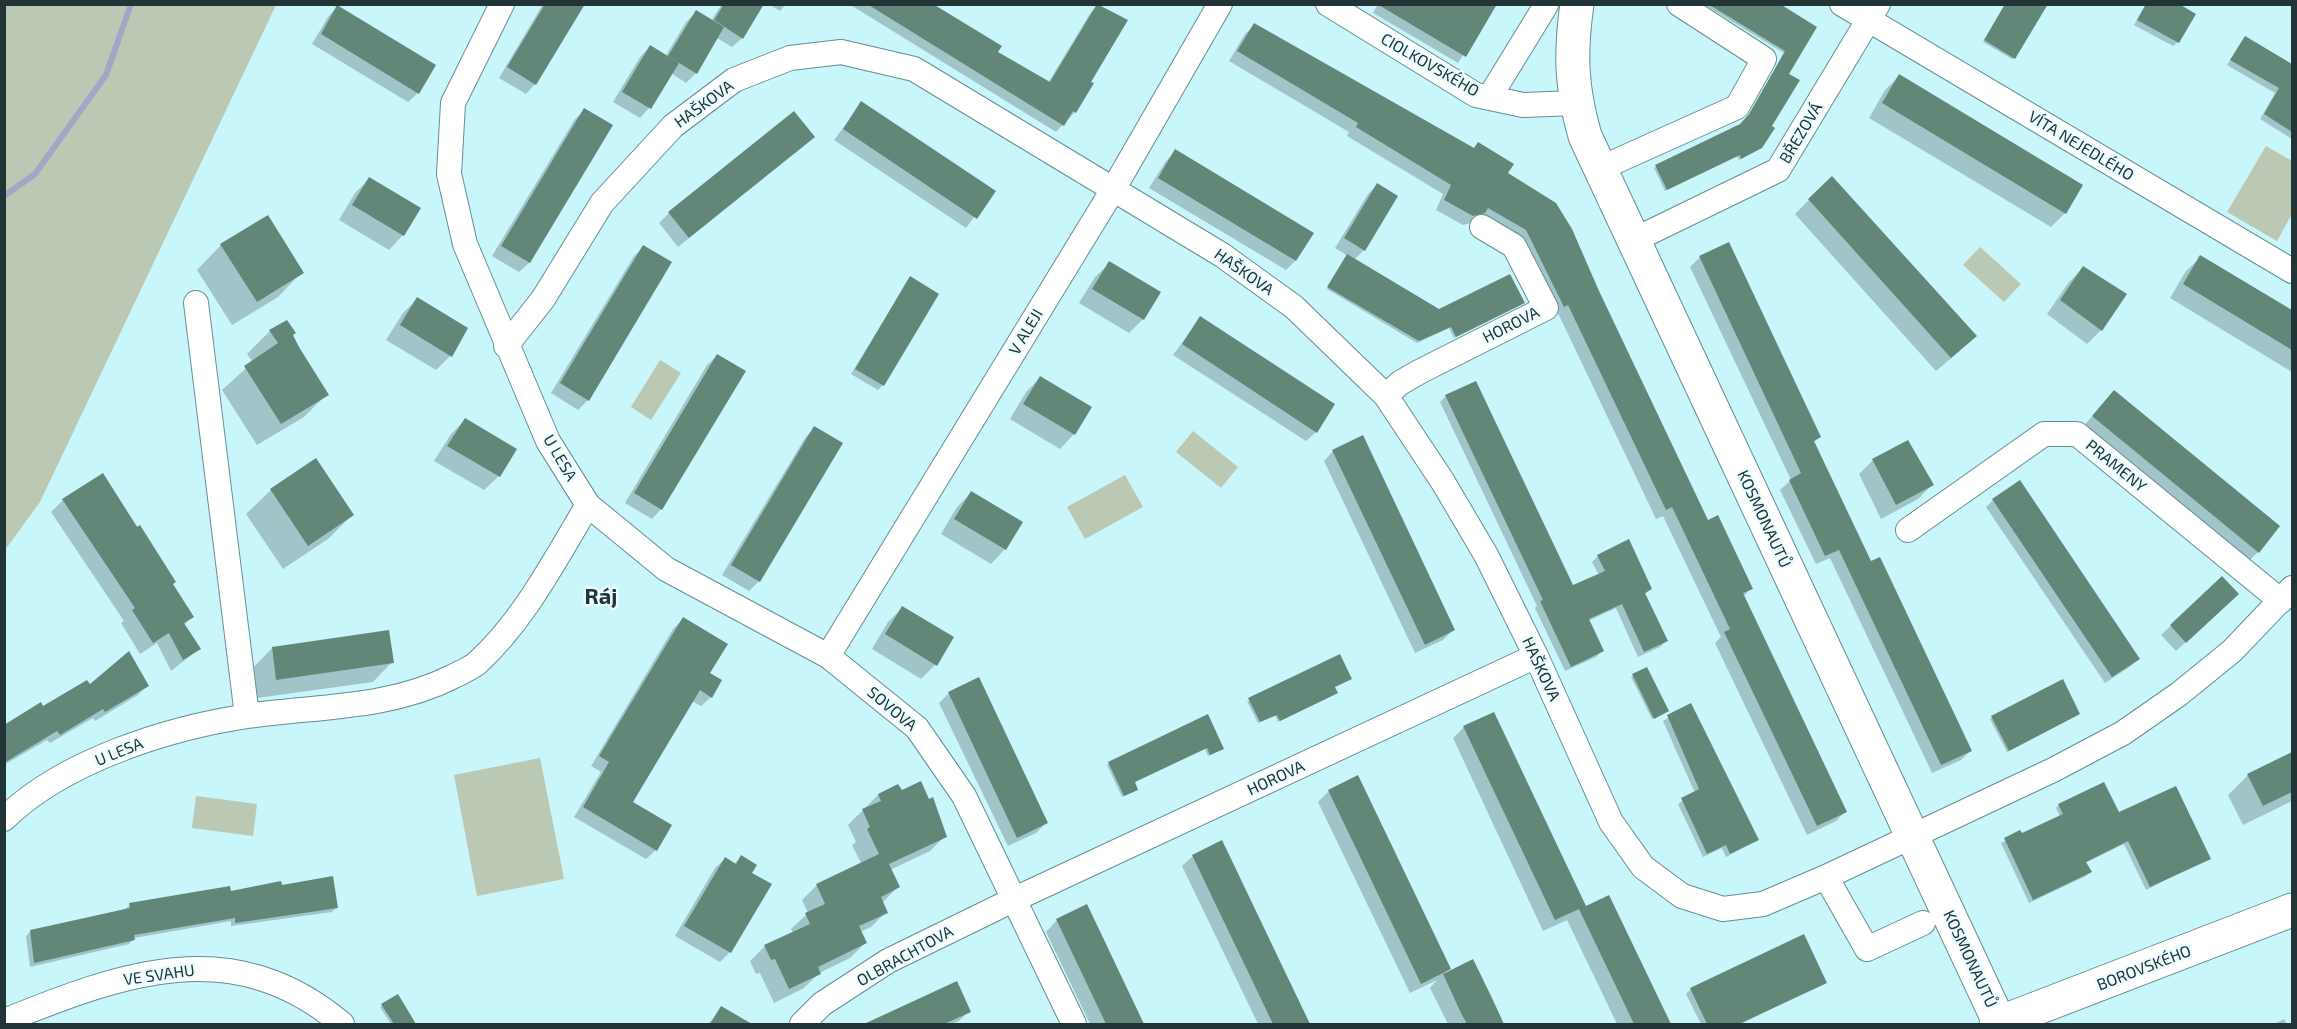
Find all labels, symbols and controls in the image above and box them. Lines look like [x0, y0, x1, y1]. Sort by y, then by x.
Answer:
street label: CIOLKOVSKÉHO [1377, 29, 1483, 101]
street label: HAŠKOVA [671, 76, 737, 132]
street label: BŘEZOVÁ [1775, 99, 1827, 167]
street label: VÍTA NEJEDLÉHO [2025, 107, 2137, 185]
street label: HAŠKOVA [1210, 245, 1278, 299]
street label: HOROVA [1479, 303, 1543, 347]
street label: V ALEJI [1005, 306, 1047, 358]
street label: U LESA [539, 431, 581, 485]
street label: PRAMENY [2082, 436, 2150, 496]
street label: KOSMONAUTŮ [1733, 467, 1795, 571]
district label: Ráj [585, 584, 617, 610]
street label: HAŠKOVA [1518, 634, 1564, 704]
street label: SOVOVA [863, 683, 921, 735]
street label: U LESA [92, 734, 146, 770]
street label: HOROVA [1244, 756, 1308, 800]
street label: KOSMONAUTŮ [1939, 907, 2001, 1011]
street label: OLBRACHTOVA [853, 922, 957, 990]
street label: BOROVSKÉHO [2094, 941, 2194, 995]
street label: VE SVAHU [122, 961, 196, 989]

